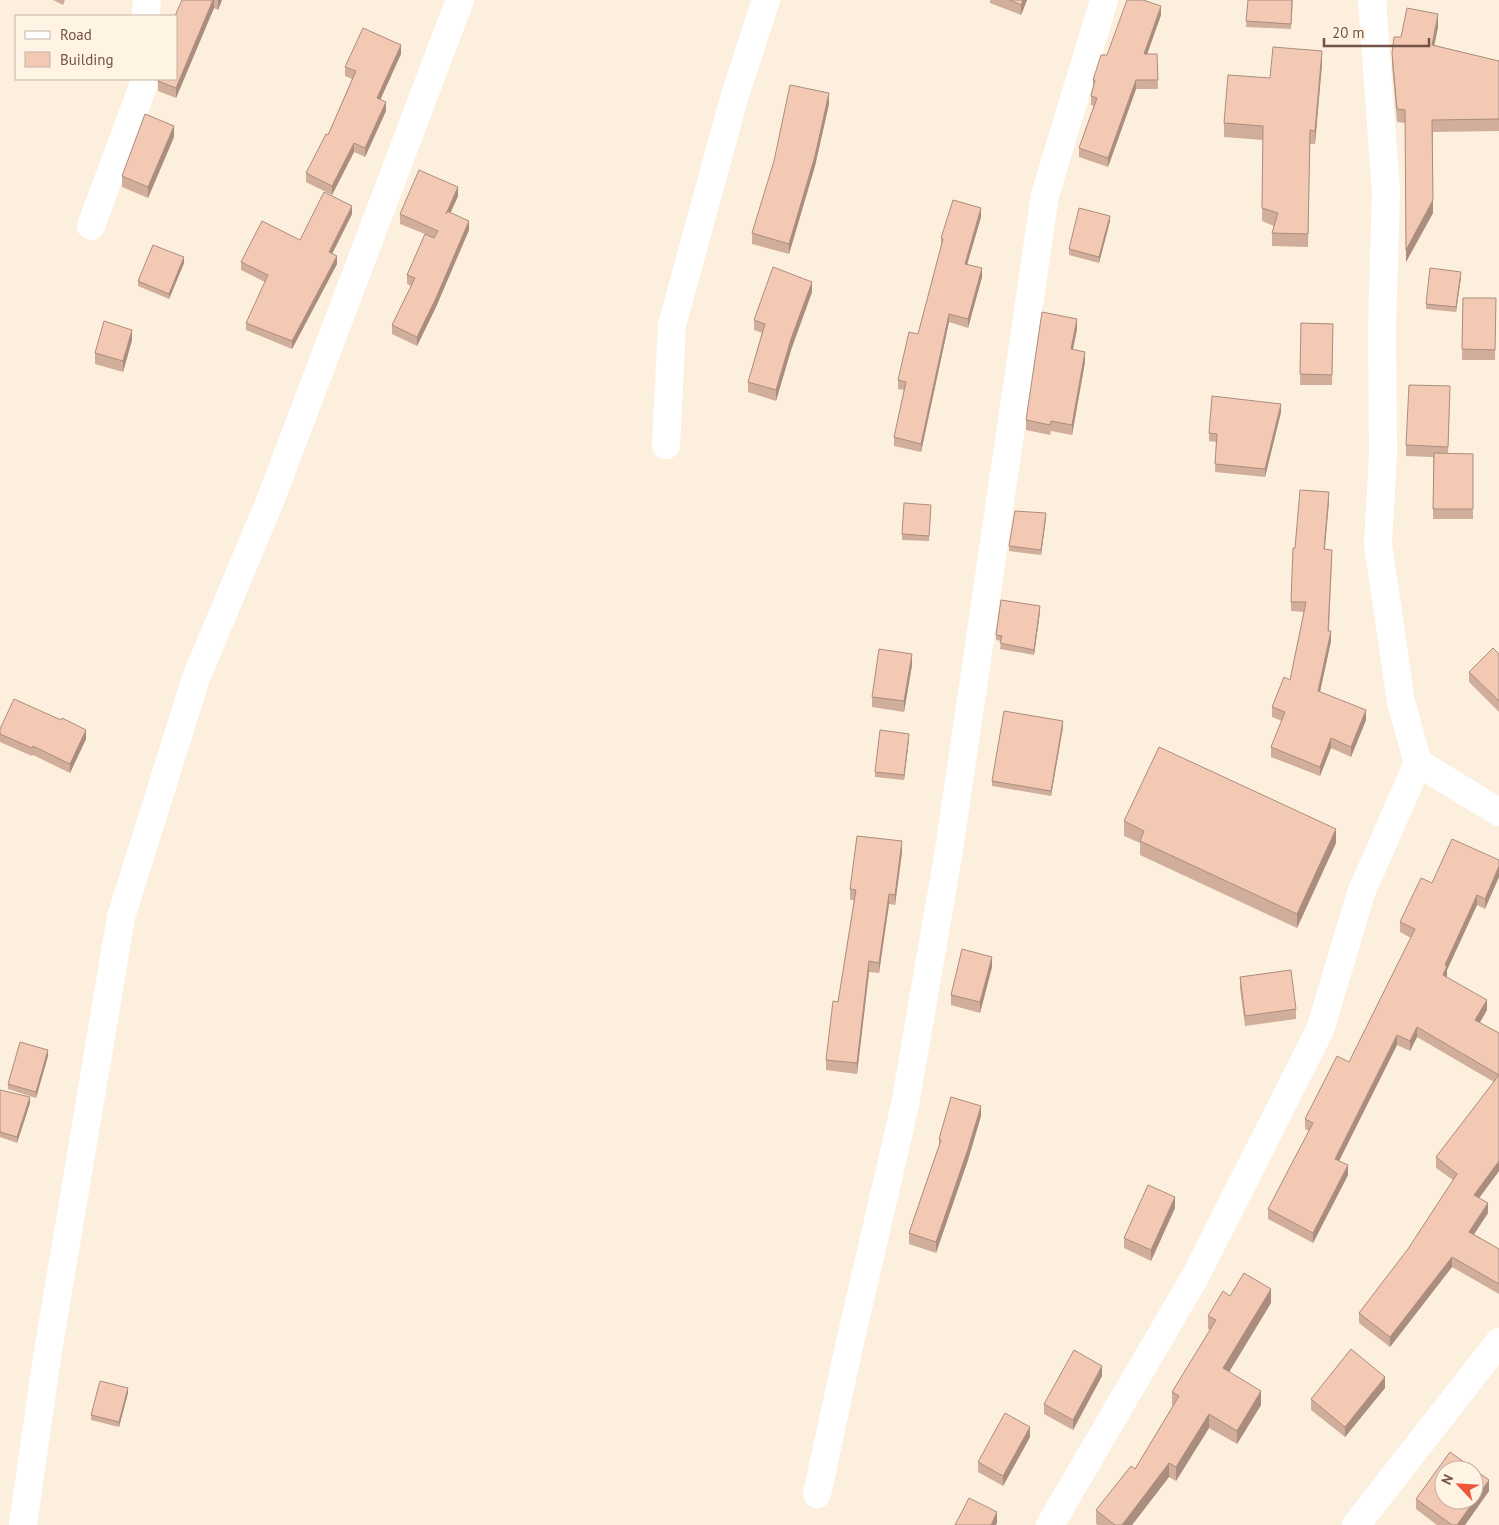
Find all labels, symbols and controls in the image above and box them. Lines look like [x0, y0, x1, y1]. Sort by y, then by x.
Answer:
legend [15, 15, 178, 80]
scale bar [1324, 15, 1429, 47]
text: 20 m [1332, 23, 1365, 42]
text: Road [60, 25, 92, 44]
text: Building [60, 50, 114, 69]
north arrow [1434, 1460, 1484, 1510]
text: N [1437, 1472, 1457, 1487]

